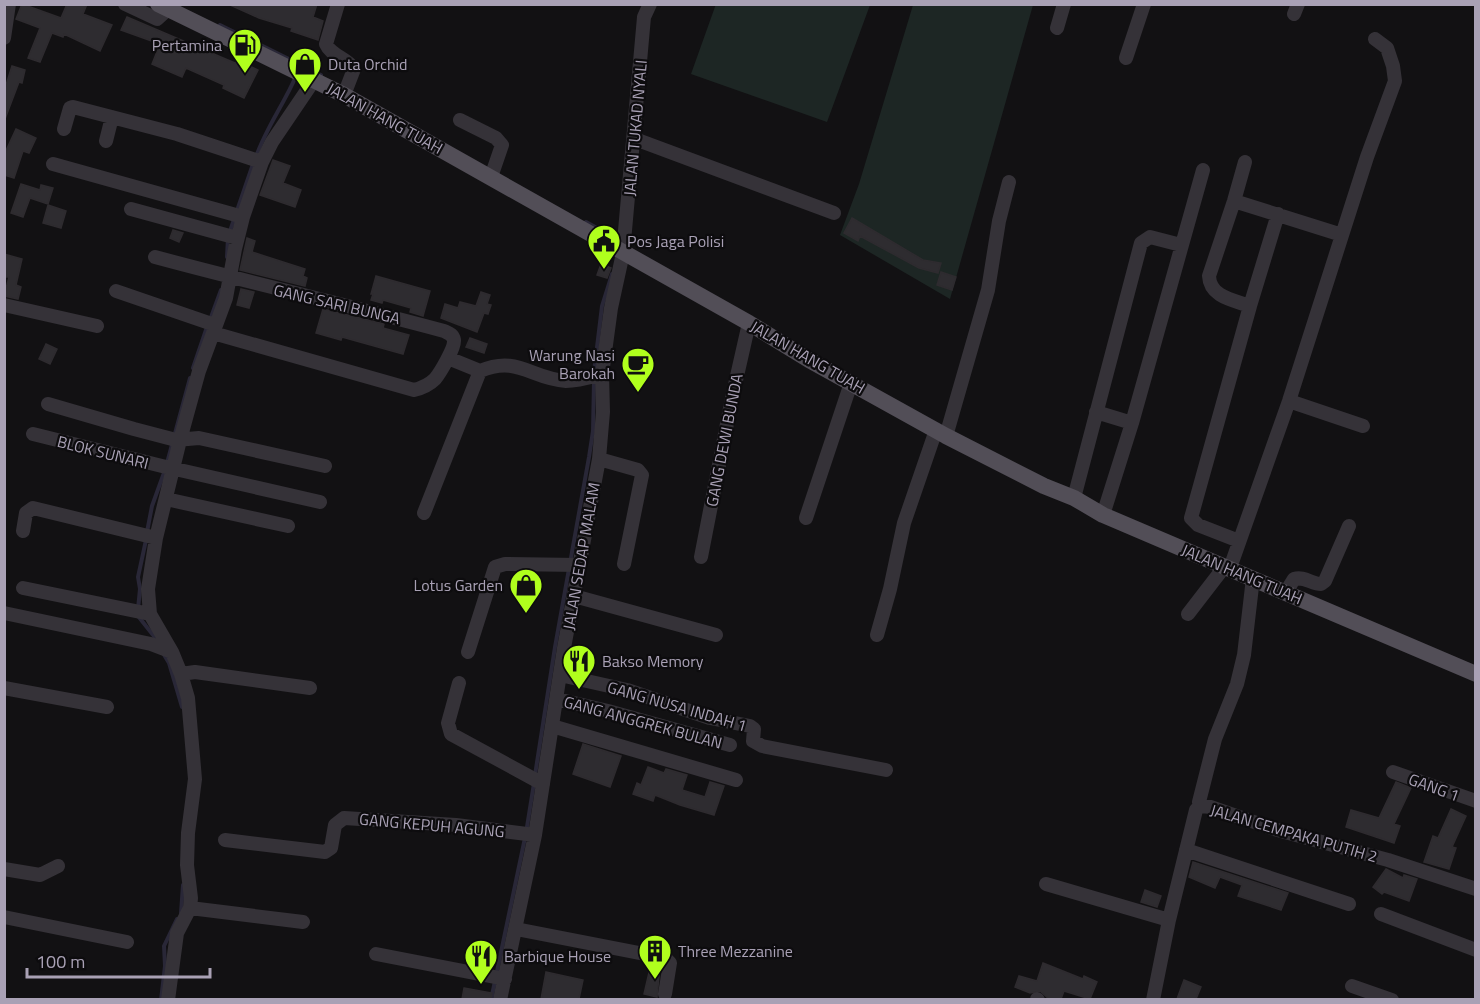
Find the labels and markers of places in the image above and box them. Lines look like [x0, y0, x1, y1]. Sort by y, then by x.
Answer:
fuel station icon: Pertamina [227, 27, 263, 74]
place label: Pertamina [152, 33, 222, 57]
shop icon: Duta Orchid [287, 46, 323, 93]
place label: Duta Orchid [328, 52, 407, 76]
public building icon: Pos Jaga Polisi [586, 223, 622, 270]
place label: Pos Jaga Polisi [627, 229, 724, 253]
place label: Warung Nasi Barokah [529, 343, 615, 385]
cafe icon: Warung Nasi Barokah [620, 346, 656, 393]
shop icon: Lotus Garden [508, 567, 544, 614]
place label: Lotus Garden [414, 573, 503, 597]
restaurant icon: Bakso Memory [561, 643, 597, 690]
place label: Bakso Memory [602, 649, 704, 673]
building icon: Three Mezzanine [637, 933, 673, 980]
restaurant icon: Barbique House [463, 938, 499, 985]
place label: Three Mezzanine [678, 939, 793, 963]
place label: Barbique House [504, 944, 611, 968]

